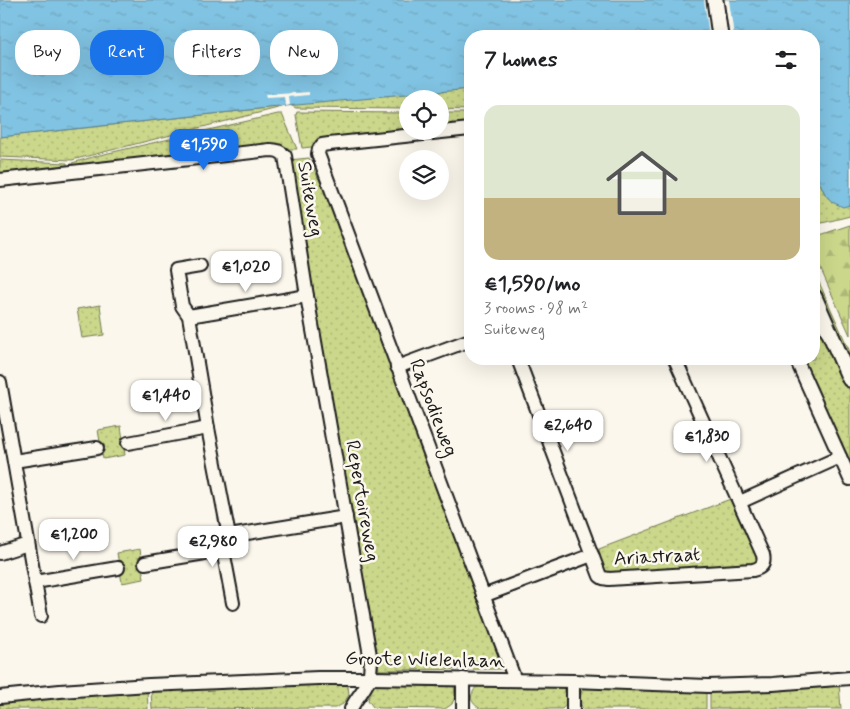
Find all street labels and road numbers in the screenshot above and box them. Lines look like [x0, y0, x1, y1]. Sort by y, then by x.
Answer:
street label: Suiteweg [290, 159, 330, 239]
street label: Rapsodieweg [401, 355, 464, 461]
street label: Repertoireweg [338, 438, 386, 564]
street label: Ariastraat [613, 541, 701, 573]
street label: Groote Wielenlaan [345, 645, 506, 675]

